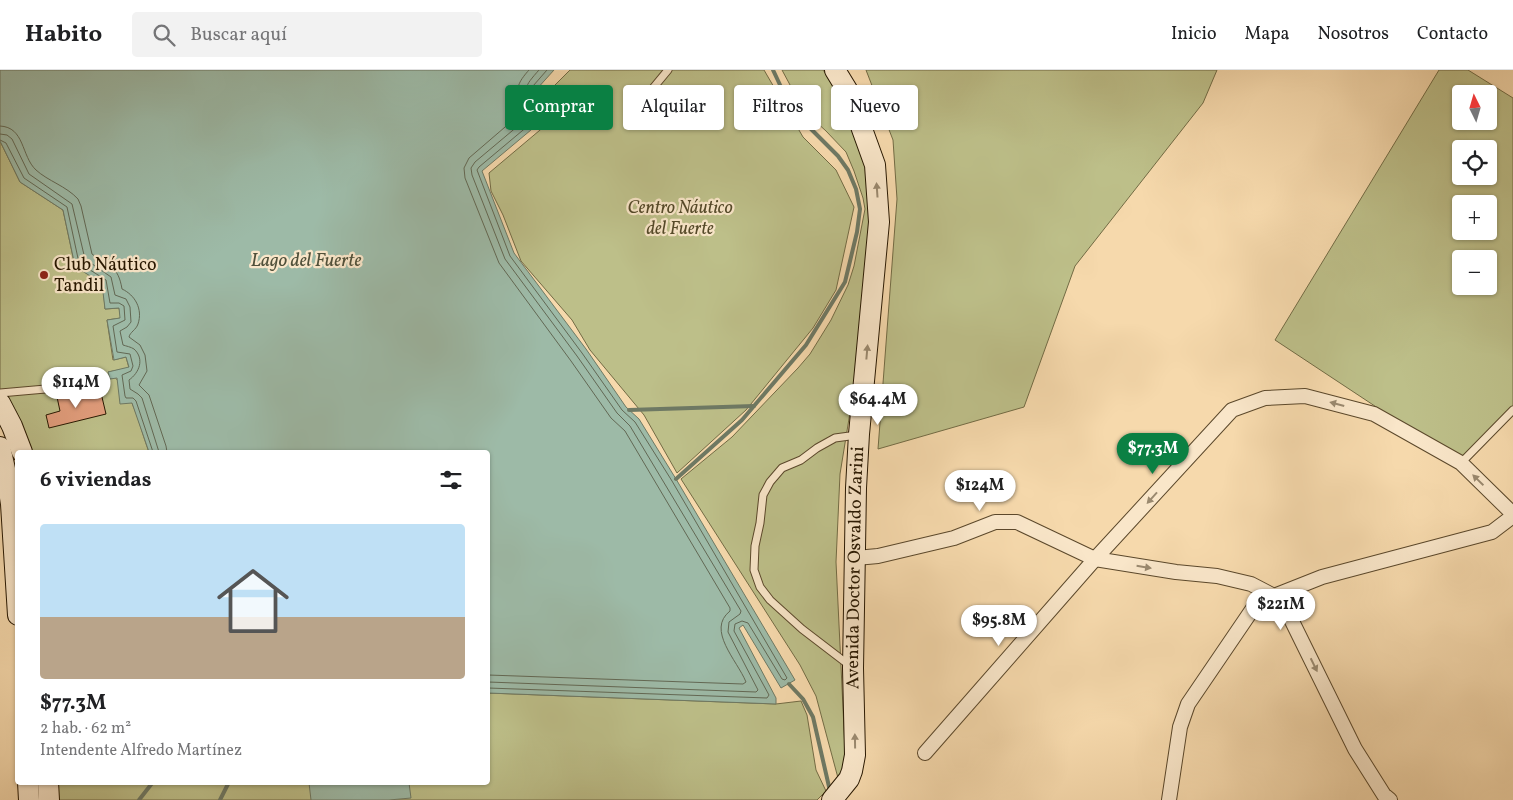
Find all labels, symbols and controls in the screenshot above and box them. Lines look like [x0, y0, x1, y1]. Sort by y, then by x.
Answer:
search box [132, 12, 482, 57]
text: Habito [25, 18, 102, 52]
icon: search [150, 21, 178, 49]
text: Buscar aquí [190, 22, 287, 48]
text: Inicio [1171, 22, 1217, 47]
text: Mapa [1245, 22, 1290, 47]
text: Nosotros [1318, 22, 1389, 47]
text: Contacto [1417, 22, 1488, 47]
chip: Comprar [505, 85, 613, 130]
chip: Alquilar [623, 85, 724, 130]
chip: Filtros [734, 85, 821, 130]
chip: Nuevo [831, 85, 918, 130]
north arrow [1452, 85, 1498, 130]
map controls [1452, 85, 1497, 295]
button: locate [1452, 140, 1497, 185]
one-way arrow [873, 182, 881, 198]
button: + [1452, 195, 1497, 240]
park label: Centro Náutico del Fuerte [627, 196, 733, 242]
water label: Lago del Fuerte [251, 248, 361, 274]
button: − [1452, 250, 1497, 295]
place label: Club Náutico Tandil [54, 253, 157, 299]
marker: Club Náutico Tandil [38, 269, 50, 281]
one-way arrow [863, 344, 871, 360]
pin: $114M [41, 366, 111, 409]
text: $114M [53, 372, 99, 394]
pin: $64.4M [837, 384, 919, 426]
text: $64.4M [850, 389, 906, 411]
one-way arrow [1329, 400, 1345, 408]
pin: $77.3M [1112, 432, 1194, 475]
text: $77.3M [1128, 438, 1178, 460]
street label: Avenida Doctor Osvaldo Zarini [840, 446, 871, 690]
text: 6 viviendas [40, 466, 152, 495]
icon: filters [437, 466, 465, 494]
pin: $124M [945, 470, 1015, 512]
one-way arrow [1473, 474, 1485, 486]
text: $124M [956, 475, 1004, 497]
one-way arrow [1146, 491, 1158, 503]
icon: home [208, 556, 298, 646]
one-way arrow [1136, 564, 1152, 572]
pin: $221M [1246, 588, 1316, 631]
text: $221M [1257, 594, 1305, 616]
pin: $95.8M [958, 604, 1040, 647]
text: $95.8M [972, 610, 1026, 632]
one-way arrow [1310, 658, 1318, 672]
text: $77.3M [40, 689, 106, 718]
text: 2 hab. · 62 m² [40, 718, 131, 740]
one-way arrow [851, 733, 859, 749]
text: Intendente Alfredo Martínez [40, 740, 242, 762]

